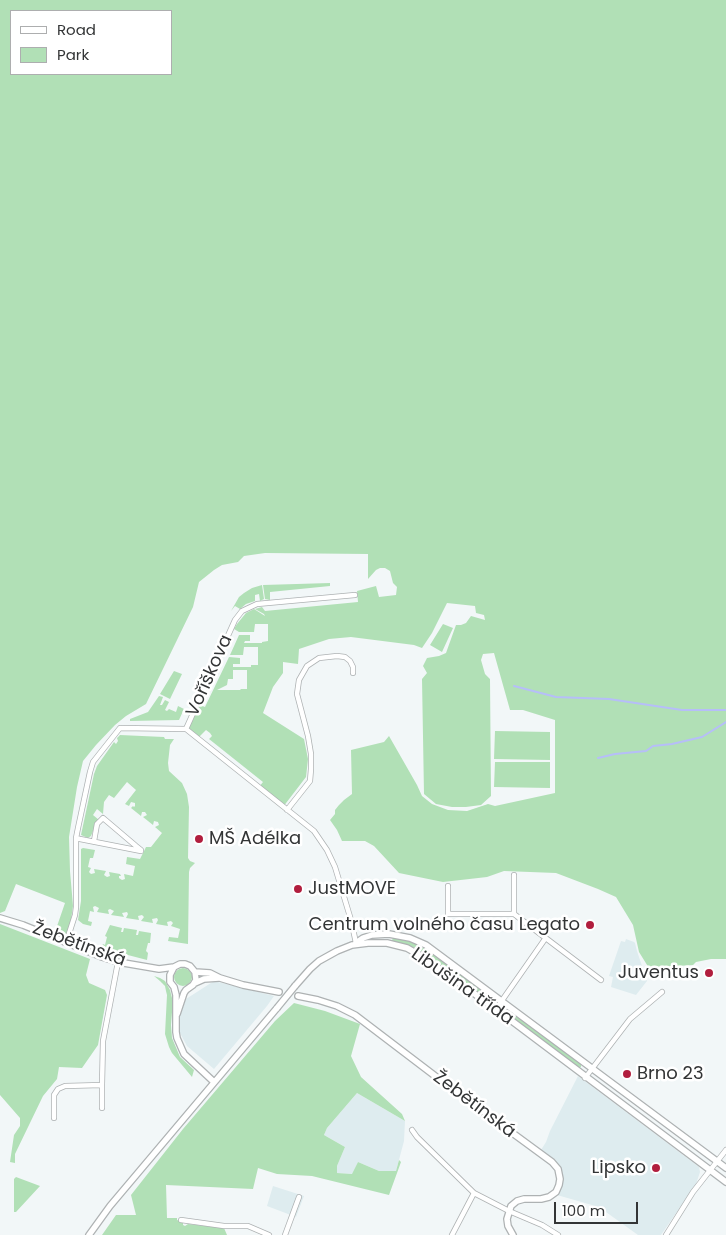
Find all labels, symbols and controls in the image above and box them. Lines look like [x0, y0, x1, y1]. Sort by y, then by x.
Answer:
legend [10, 10, 172, 75]
text: Road [57, 19, 96, 40]
text: Park [57, 44, 89, 65]
street label: Voříškova [182, 632, 238, 720]
place label: MŠ Adélka [209, 828, 301, 850]
marker: MŠ Adélka [193, 833, 205, 845]
place label: JustMOVE [308, 878, 396, 900]
marker: JustMOVE [292, 883, 304, 895]
place label: Centrum volného času Legato [309, 914, 580, 936]
street label: Žebětínská [29, 918, 129, 972]
marker: Centrum volného času Legato [584, 919, 596, 931]
street label: Libušina třída [407, 944, 517, 1030]
place label: Juventus [618, 962, 699, 984]
marker: Juventus [703, 967, 715, 979]
place label: Brno 23 [637, 1063, 704, 1085]
street label: Žebětínská [429, 1067, 519, 1143]
marker: Brno 23 [621, 1068, 633, 1080]
place label: Lipsko [591, 1157, 646, 1179]
marker: Lipsko [650, 1162, 662, 1174]
scale bar [556, 1192, 640, 1224]
text: 100 m [562, 1200, 605, 1221]

